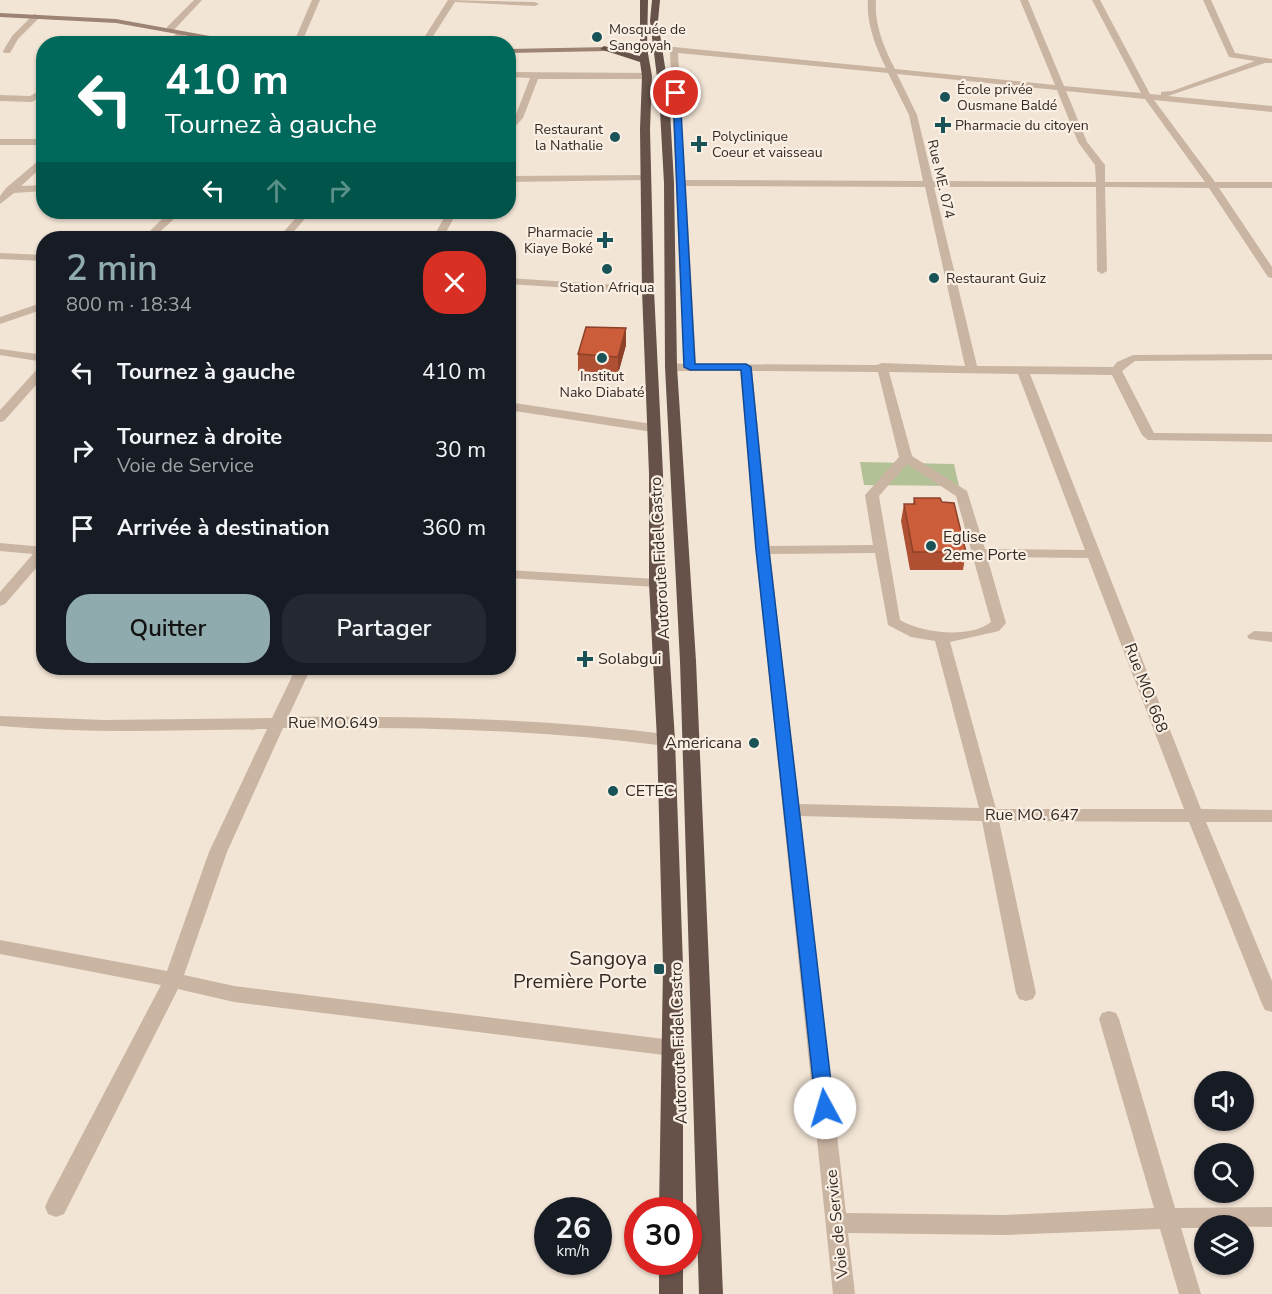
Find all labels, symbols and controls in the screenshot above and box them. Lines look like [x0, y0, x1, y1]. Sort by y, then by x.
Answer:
place label: Mosquée de Sangoyah [609, 20, 686, 55]
marker: Mosquée de Sangoyah [590, 30, 604, 44]
text: 410 m [165, 52, 289, 109]
icon: left [66, 60, 144, 138]
pin [650, 67, 701, 118]
icon: arrive [659, 76, 692, 109]
place label: École privée Ousmane Baldé [957, 80, 1057, 115]
marker: École privée Ousmane Baldé [938, 90, 952, 104]
text: Tournez à gauche [165, 106, 377, 143]
place label: Pharmacie du citoyen [955, 116, 1089, 135]
marker: Pharmacie du citoyen [936, 118, 950, 132]
place label: Restaurant la Nathalie [534, 120, 603, 155]
place label: Polyclinique Coeur et vaisseau [712, 127, 823, 162]
marker: Restaurant la Nathalie [608, 130, 622, 144]
marker: Polyclinique Coeur et vaisseau [690, 135, 708, 153]
street label: Rue ME. 074 [923, 138, 959, 220]
icon: left [197, 174, 230, 207]
icon: ahead [260, 174, 293, 207]
icon: right [323, 174, 356, 207]
place label: Pharmacie Kiaye Boké [524, 223, 593, 258]
marker: Pharmacie Kiaye Boké [598, 233, 612, 247]
text: 2 min [66, 244, 158, 293]
button: close [423, 251, 486, 314]
marker: Station Afriqua [600, 262, 614, 276]
place label: Restaurant Guiz [946, 269, 1047, 288]
marker: Restaurant Guiz [927, 271, 941, 285]
place label: Station Afriqua [560, 278, 654, 297]
text: 800 m · 18:34 [66, 291, 192, 318]
marker: Institut Nako Diabaté [595, 351, 609, 365]
icon: left [66, 356, 99, 389]
text: Tournez à gauche [117, 357, 295, 387]
text: 410 m [422, 357, 486, 387]
place label: Institut Nako Diabaté [560, 367, 644, 402]
text: Tournez à droite [117, 422, 282, 452]
icon: right [66, 434, 99, 467]
text: 30 m [435, 435, 486, 465]
text: Voie de Service [117, 452, 254, 479]
street label: Autoroute Fidel Castro [645, 476, 675, 640]
icon: arrive [66, 512, 99, 545]
text: Arrivée à destination [117, 513, 330, 543]
text: 360 m [422, 513, 486, 543]
place label: Eglise 2eme Porte [943, 526, 1026, 566]
marker: Eglise 2eme Porte [924, 539, 938, 553]
button: Quitter [66, 594, 270, 663]
button: Partager [282, 594, 486, 663]
street label: Rue MO. 668 [1119, 640, 1173, 736]
place label: Solabgui [598, 648, 661, 670]
marker: Solabgui [576, 650, 594, 668]
street label: Rue MO.649 [288, 712, 378, 734]
place label: Americana [665, 732, 742, 754]
marker: Americana [747, 736, 761, 750]
place label: CETEC [625, 780, 675, 802]
marker: CETEC [606, 784, 620, 798]
street label: Rue MO. 647 [985, 804, 1079, 826]
place label: Sangoya Première Porte [513, 945, 647, 995]
street label: Autoroute Fidel Castro [665, 961, 693, 1125]
marker: Sangoya Première Porte [652, 962, 666, 976]
map controls [1194, 1071, 1254, 1275]
button: sound [1194, 1071, 1254, 1131]
position arrow [793, 1076, 857, 1140]
button: search [1194, 1143, 1254, 1203]
street label: Voie de Service [820, 1168, 854, 1281]
speed limit sign: 30 [624, 1197, 702, 1275]
text: 26 [555, 1208, 591, 1249]
button: layers [1194, 1215, 1254, 1275]
text: km/h [556, 1241, 590, 1261]

